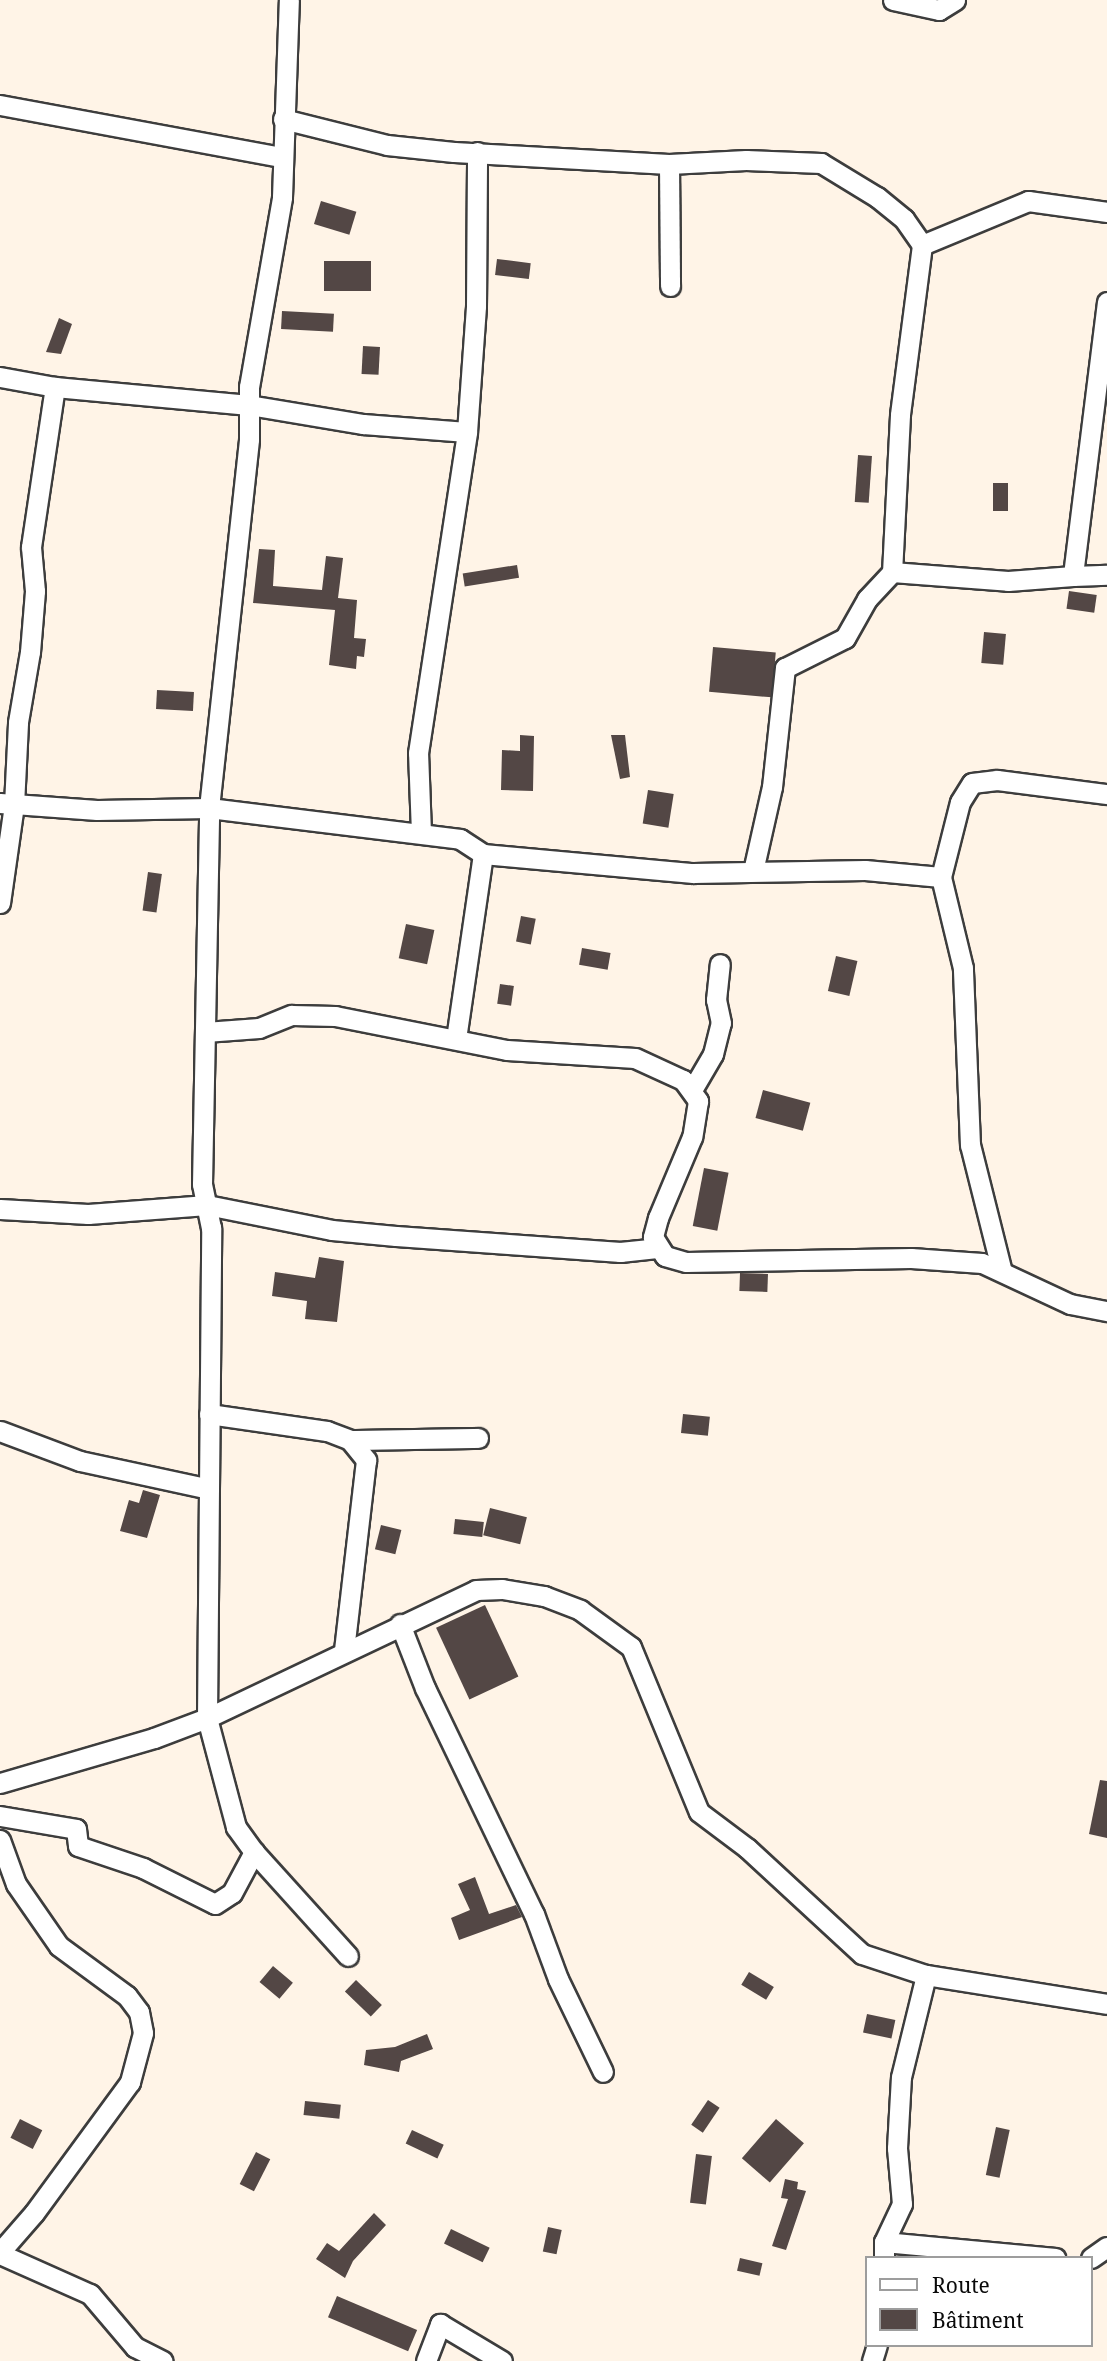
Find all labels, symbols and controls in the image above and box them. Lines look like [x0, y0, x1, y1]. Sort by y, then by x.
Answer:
legend [866, 2256, 1093, 2347]
text: Route [932, 2271, 990, 2299]
text: Bâtiment [932, 2306, 1024, 2334]

